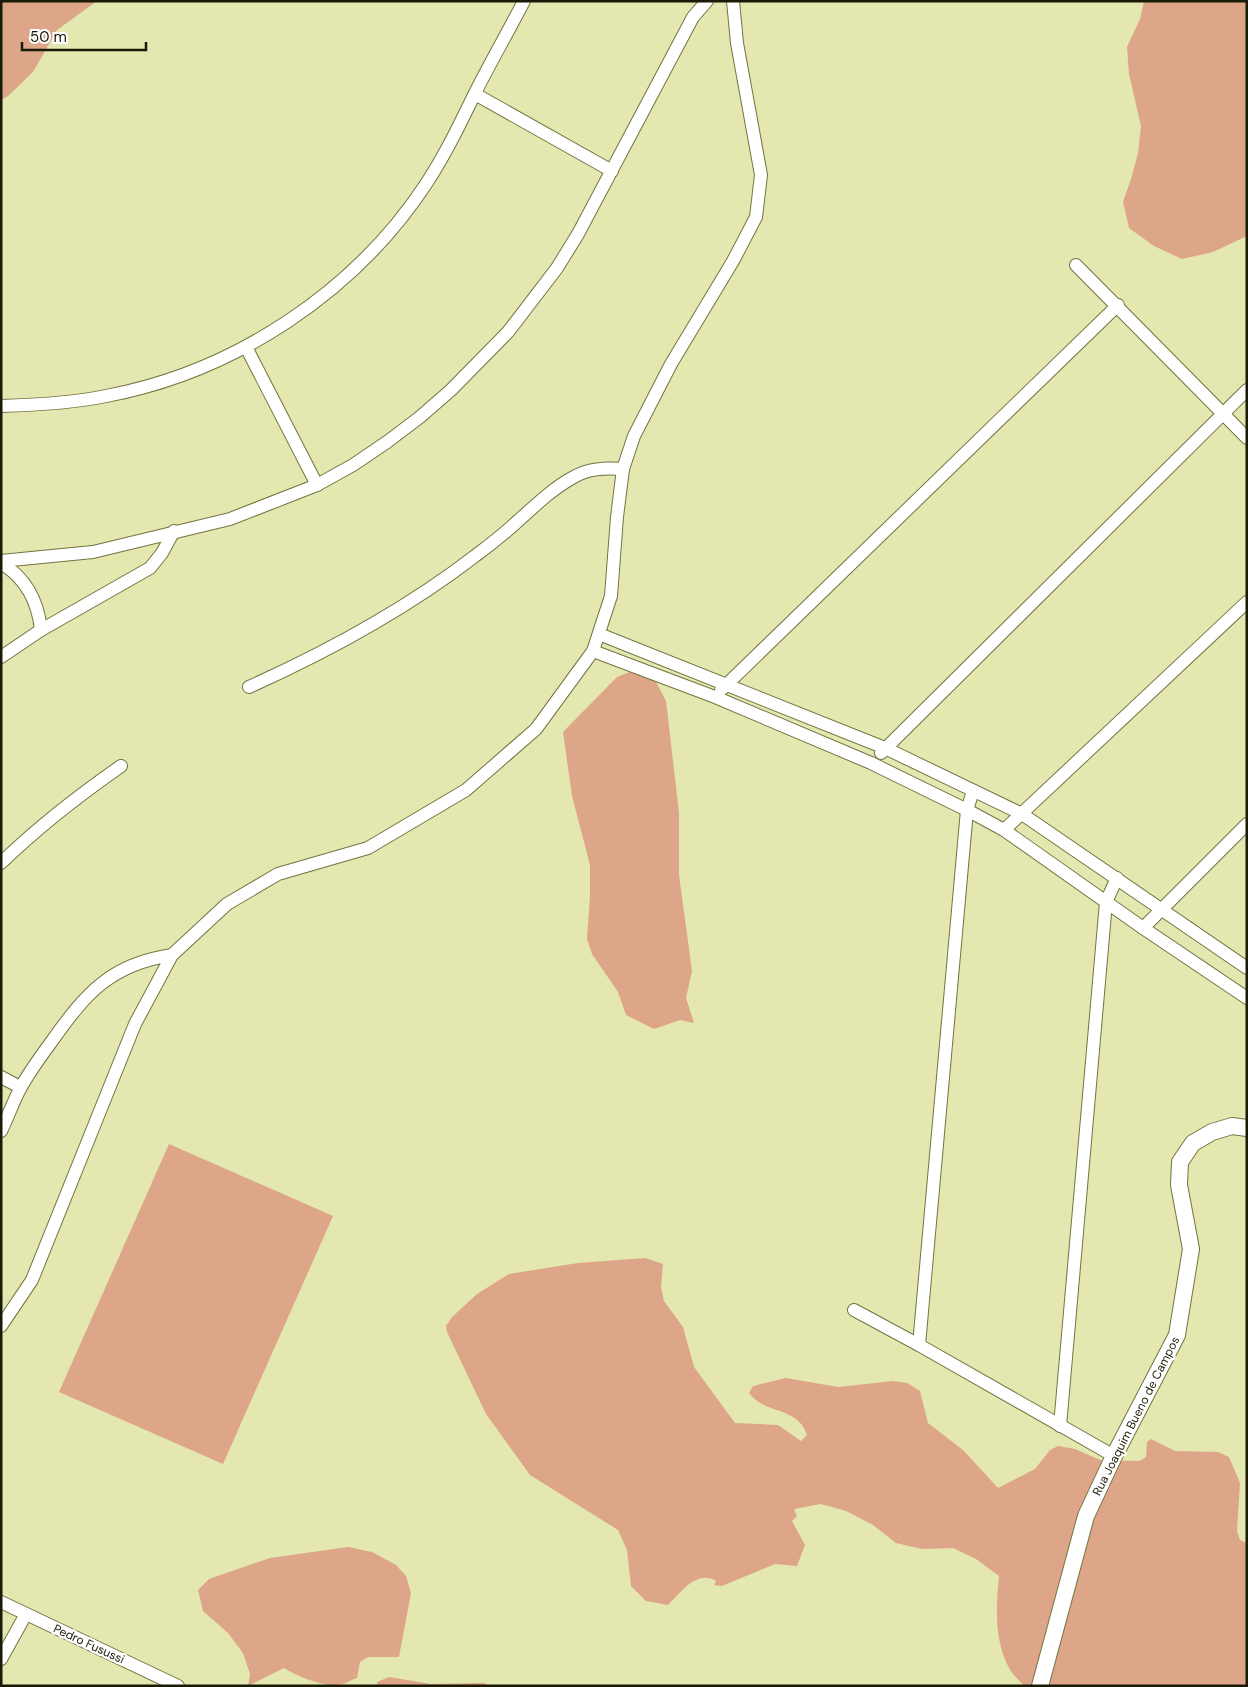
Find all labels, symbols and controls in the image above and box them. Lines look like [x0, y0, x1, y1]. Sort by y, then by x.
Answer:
scale bar [22, 20, 146, 52]
text: 50 m [30, 27, 67, 47]
street label: Rua Joaquim Bueno de Campos [1089, 1334, 1183, 1498]
street label: Pedro Fusussi [51, 1621, 127, 1667]

